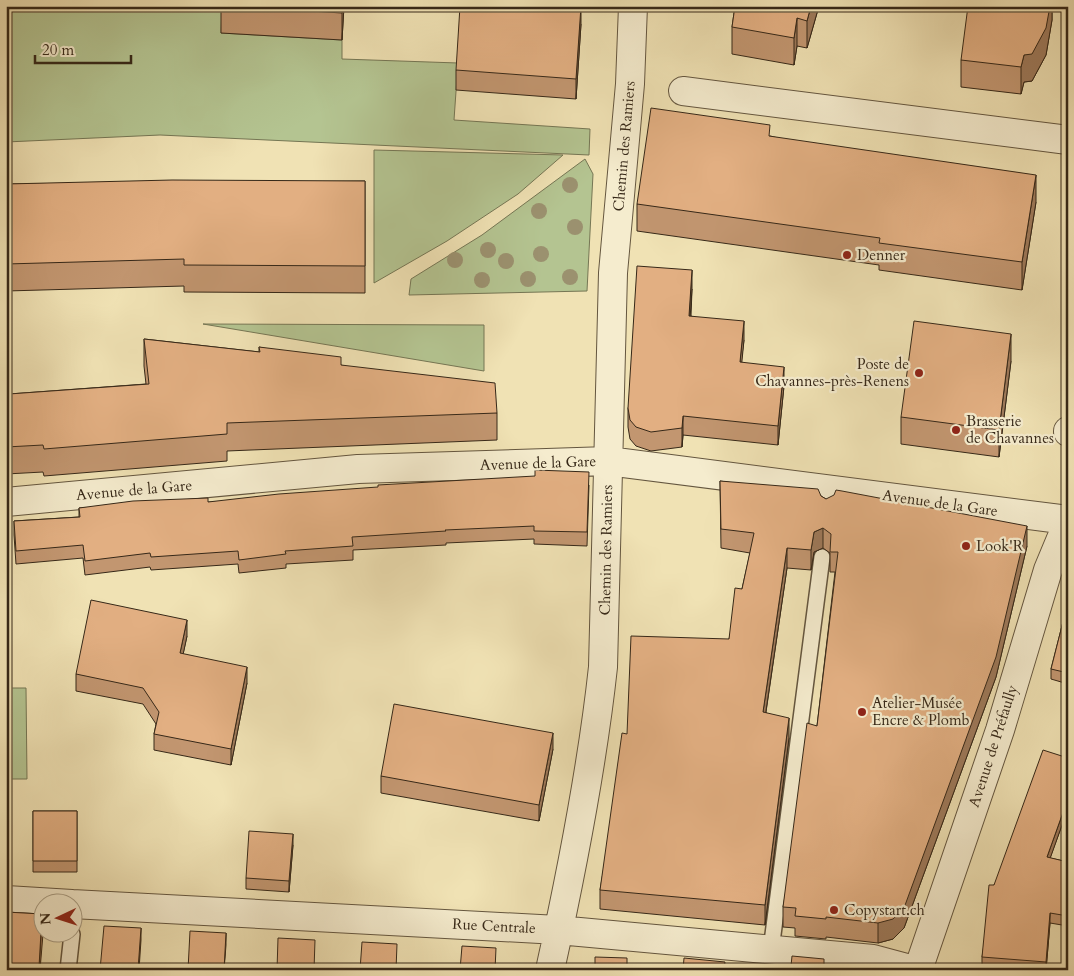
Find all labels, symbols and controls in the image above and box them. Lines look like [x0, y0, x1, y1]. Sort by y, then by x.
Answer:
scale bar [35, 32, 131, 64]
text: 20 m [42, 40, 74, 60]
street label: Chemin des Ramiers [608, 80, 640, 212]
place label: Denner [857, 245, 906, 265]
marker: Denner [841, 249, 853, 261]
place label: Poste de Chavannes-près-Renens [755, 354, 909, 391]
marker: Poste de Chavannes-près-Renens [913, 367, 925, 379]
place label: Brasserie de Chavannes [966, 411, 1054, 448]
marker: Brasserie de Chavannes [950, 424, 962, 436]
street label: Avenue de la Gare [479, 451, 597, 475]
street label: Avenue de la Gare [75, 475, 193, 505]
street label: Chemin des Ramiers [595, 484, 617, 616]
street label: Avenue de la Gare [881, 485, 999, 521]
place label: Look'R [976, 536, 1024, 556]
marker: Look'R [960, 540, 972, 552]
street label: Avenue de Préfaully [964, 682, 1022, 810]
place label: Atelier-Musée Encre & Plomb [872, 693, 970, 730]
marker: Atelier-Musée Encre & Plomb [856, 706, 868, 718]
north arrow [32, 894, 82, 944]
place label: Copystart.ch [844, 900, 926, 920]
marker: Copystart.ch [828, 904, 840, 916]
text: N [36, 912, 55, 926]
street label: Rue Centrale [452, 914, 536, 938]

